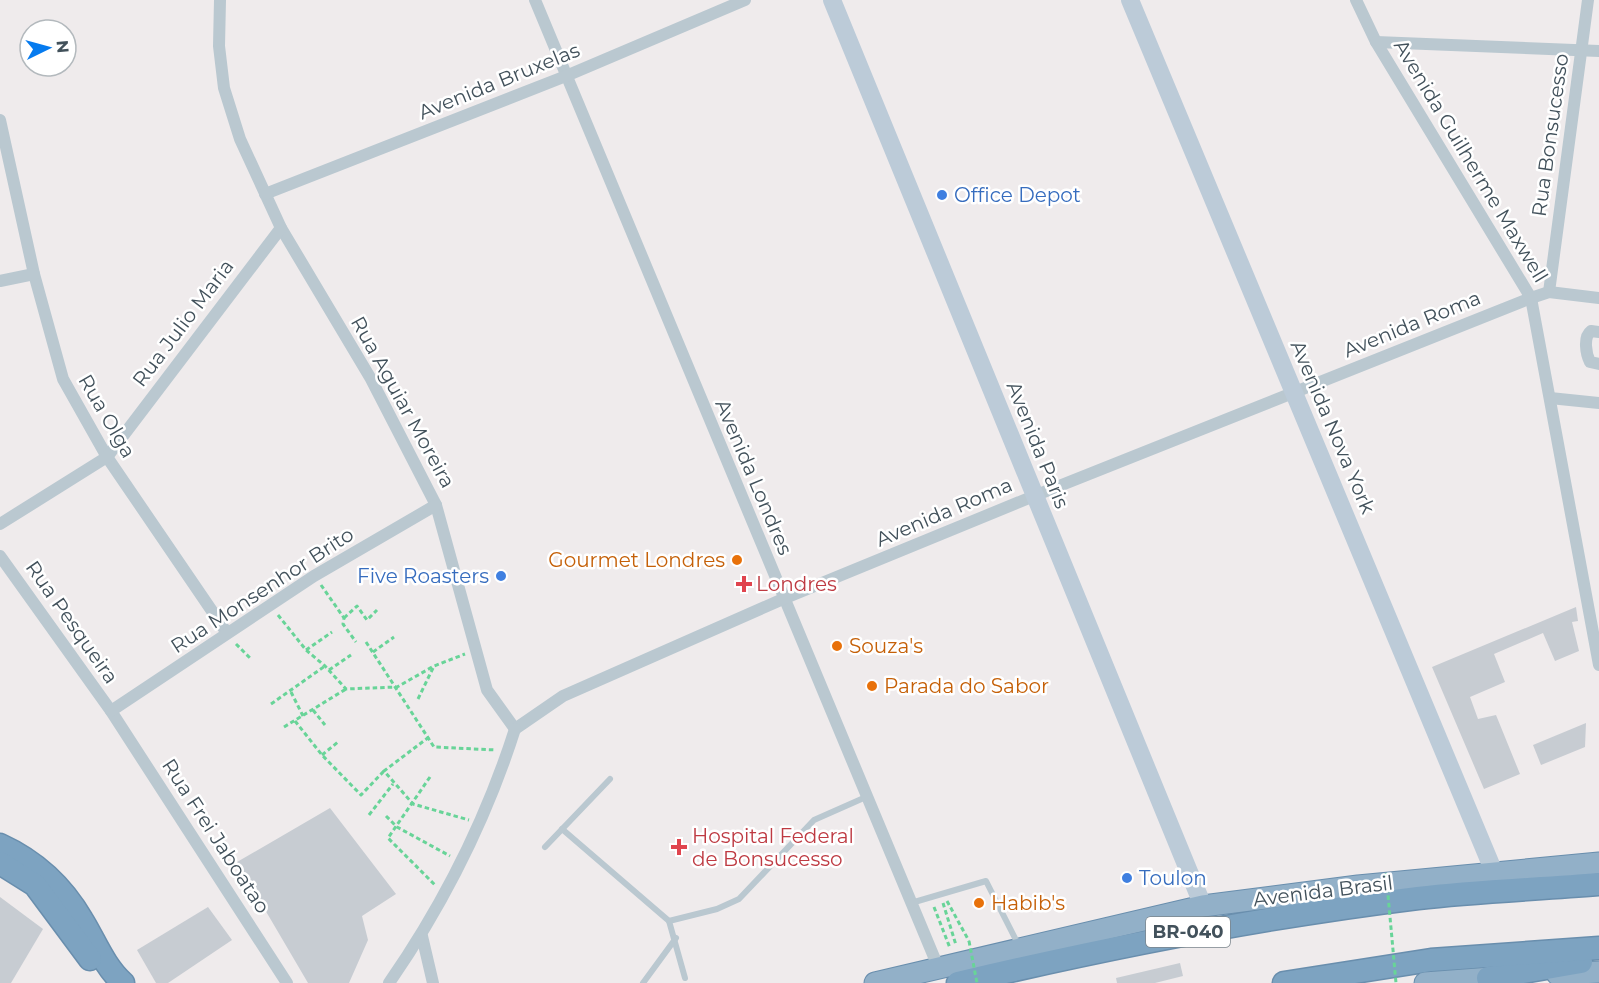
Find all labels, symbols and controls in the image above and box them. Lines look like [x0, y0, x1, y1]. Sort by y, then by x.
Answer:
north arrow [18, 18, 78, 78]
street label: Avenida Guilherme Maxwell [1389, 35, 1553, 287]
street label: Avenida Bruxelas [415, 38, 583, 124]
text: N [52, 39, 72, 54]
street label: Rua Bonsucesso [1527, 52, 1573, 218]
place label: Office Depot [954, 183, 1081, 207]
marker: Office Depot [935, 188, 949, 202]
street label: Rua Julio Maria [127, 255, 239, 391]
street label: Avenida Roma [1340, 286, 1484, 362]
street label: Rua Aguiar Moreira [346, 312, 460, 492]
street label: Avenida Nova York [1286, 337, 1380, 517]
street label: Rua Olga [73, 370, 141, 462]
street label: Avenida Paris [1002, 378, 1074, 512]
street label: Avenida Londres [710, 396, 798, 559]
street label: Avenida Roma [872, 472, 1016, 552]
street label: Rua Monsenhor Brito [166, 522, 358, 658]
place label: Gourmet Londres [548, 548, 725, 572]
marker: Gourmet Londres [730, 553, 744, 567]
street label: Rua Pesqueira [21, 556, 123, 688]
place label: Five Roasters [357, 564, 489, 588]
marker: Five Roasters [494, 569, 508, 583]
place label: Londres [756, 572, 837, 596]
marker: Londres [737, 577, 751, 591]
place label: Souza's [849, 634, 923, 658]
marker: Souza's [830, 639, 844, 653]
place label: Parada do Sabor [884, 674, 1049, 698]
marker: Parada do Sabor [865, 679, 879, 693]
street label: Rua Frei Jaboatao [157, 754, 275, 918]
place label: Hospital Federal de Bonsucesso [692, 824, 854, 871]
marker: Hospital Federal de Bonsucesso [670, 838, 688, 856]
place label: Toulon [1139, 866, 1207, 890]
marker: Toulon [1120, 871, 1134, 885]
street label: Avenida Brasil [1252, 871, 1394, 911]
place label: Habib's [991, 891, 1065, 915]
marker: Habib's [972, 896, 986, 910]
road number: BR-040 [1146, 917, 1230, 947]

